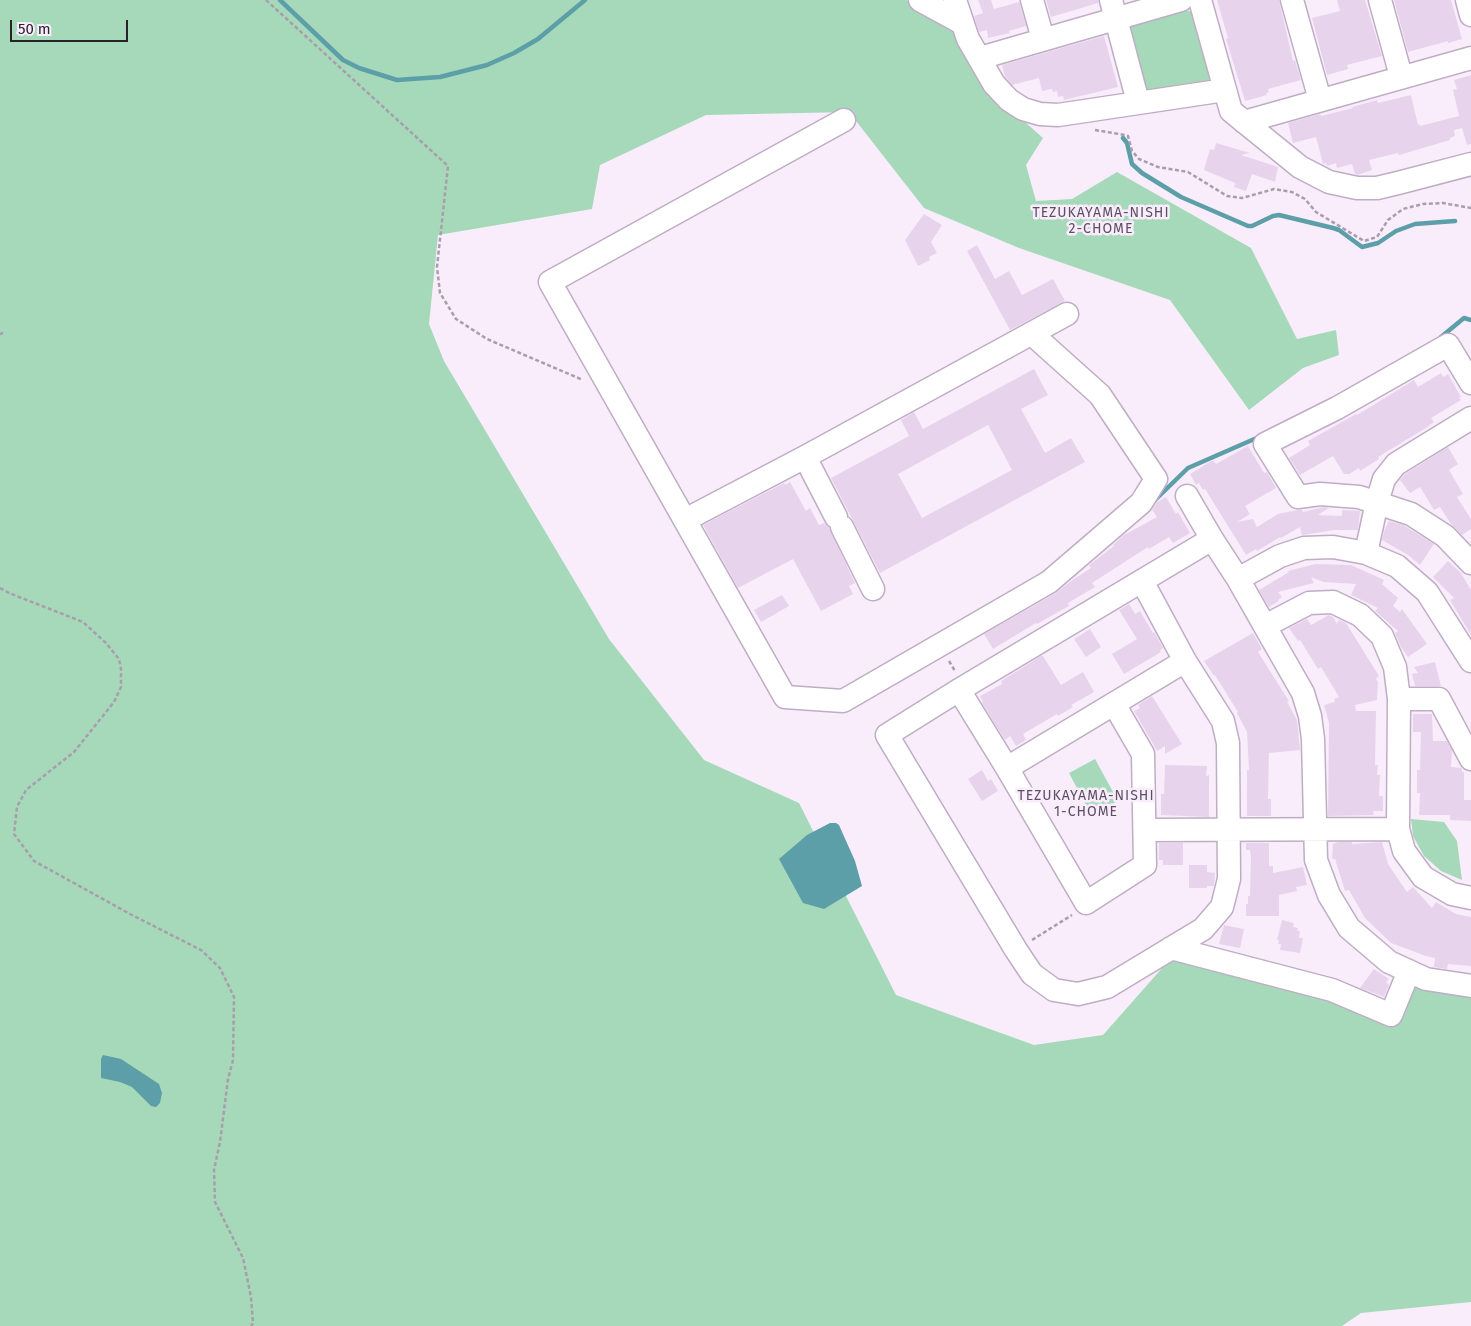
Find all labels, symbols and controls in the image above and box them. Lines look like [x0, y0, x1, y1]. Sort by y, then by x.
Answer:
scale bar [12, 10, 130, 42]
text: 50 m [18, 20, 51, 38]
district label: TEZUKAYAMA-NISHI 2-CHOME [1030, 205, 1172, 238]
district label: TEZUKAYAMA-NISHI 1-CHOME [1015, 788, 1157, 820]

